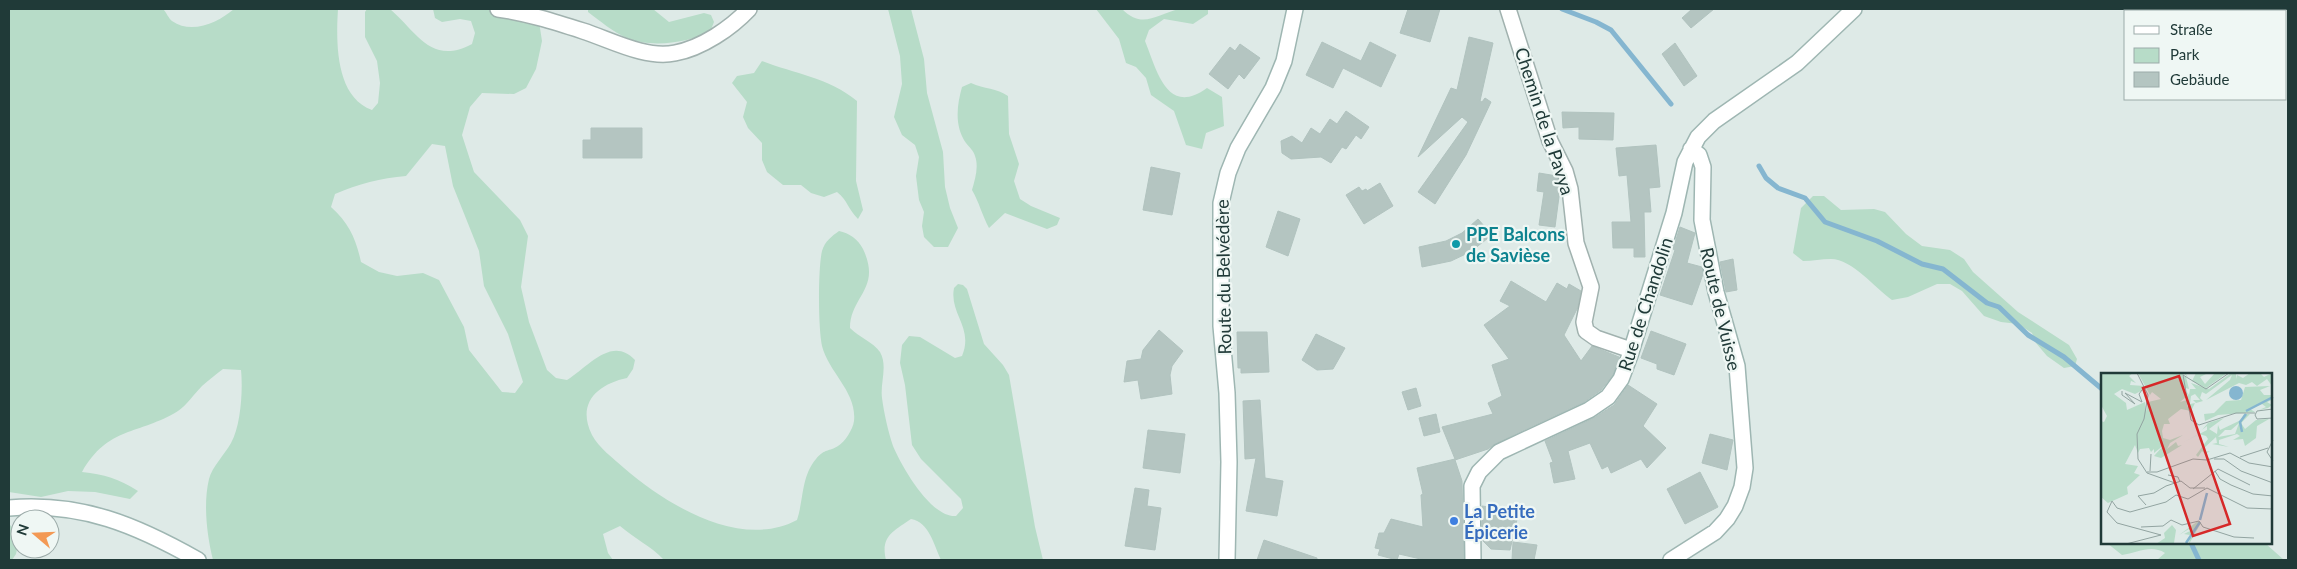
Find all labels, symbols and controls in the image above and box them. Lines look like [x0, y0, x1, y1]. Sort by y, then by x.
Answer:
legend [2124, 10, 2287, 100]
text: Straße [2170, 20, 2213, 38]
street label: Chemin de la Pavya [1511, 44, 1579, 198]
text: Park [2170, 45, 2200, 63]
text: Gebäude [2170, 70, 2229, 88]
street label: Route du Belvédère [1211, 199, 1235, 355]
place label: PPE Balcons de Savièse [1466, 223, 1565, 266]
street label: Rue de Chandolin [1613, 234, 1677, 374]
marker: PPE Balcons de Savièse [1450, 238, 1462, 250]
street label: Route de Vuisse [1696, 245, 1746, 373]
inset map [2101, 373, 2272, 544]
place label: La Petite Épicerie [1464, 500, 1535, 543]
north arrow [10, 509, 60, 559]
marker: La Petite Épicerie [1448, 515, 1460, 527]
text: N [12, 522, 32, 537]

